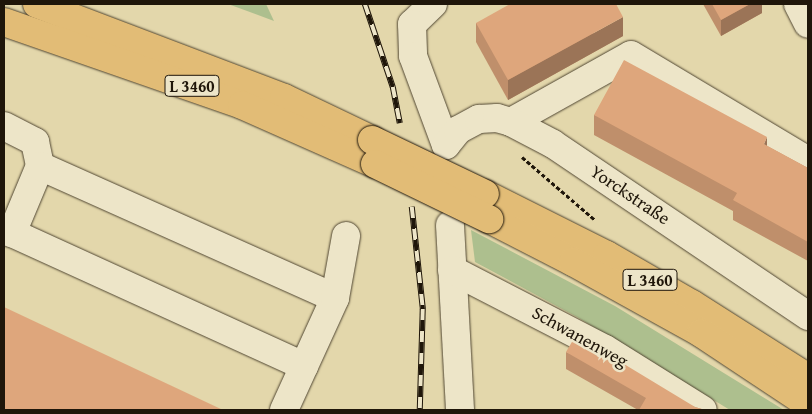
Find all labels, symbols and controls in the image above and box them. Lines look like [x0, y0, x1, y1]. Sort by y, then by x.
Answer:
road number: L 3460 [164, 72, 220, 100]
street label: Yorckstraße [586, 161, 674, 229]
road number: L 3460 [622, 266, 678, 294]
street label: Schwanenweg [528, 302, 632, 372]

